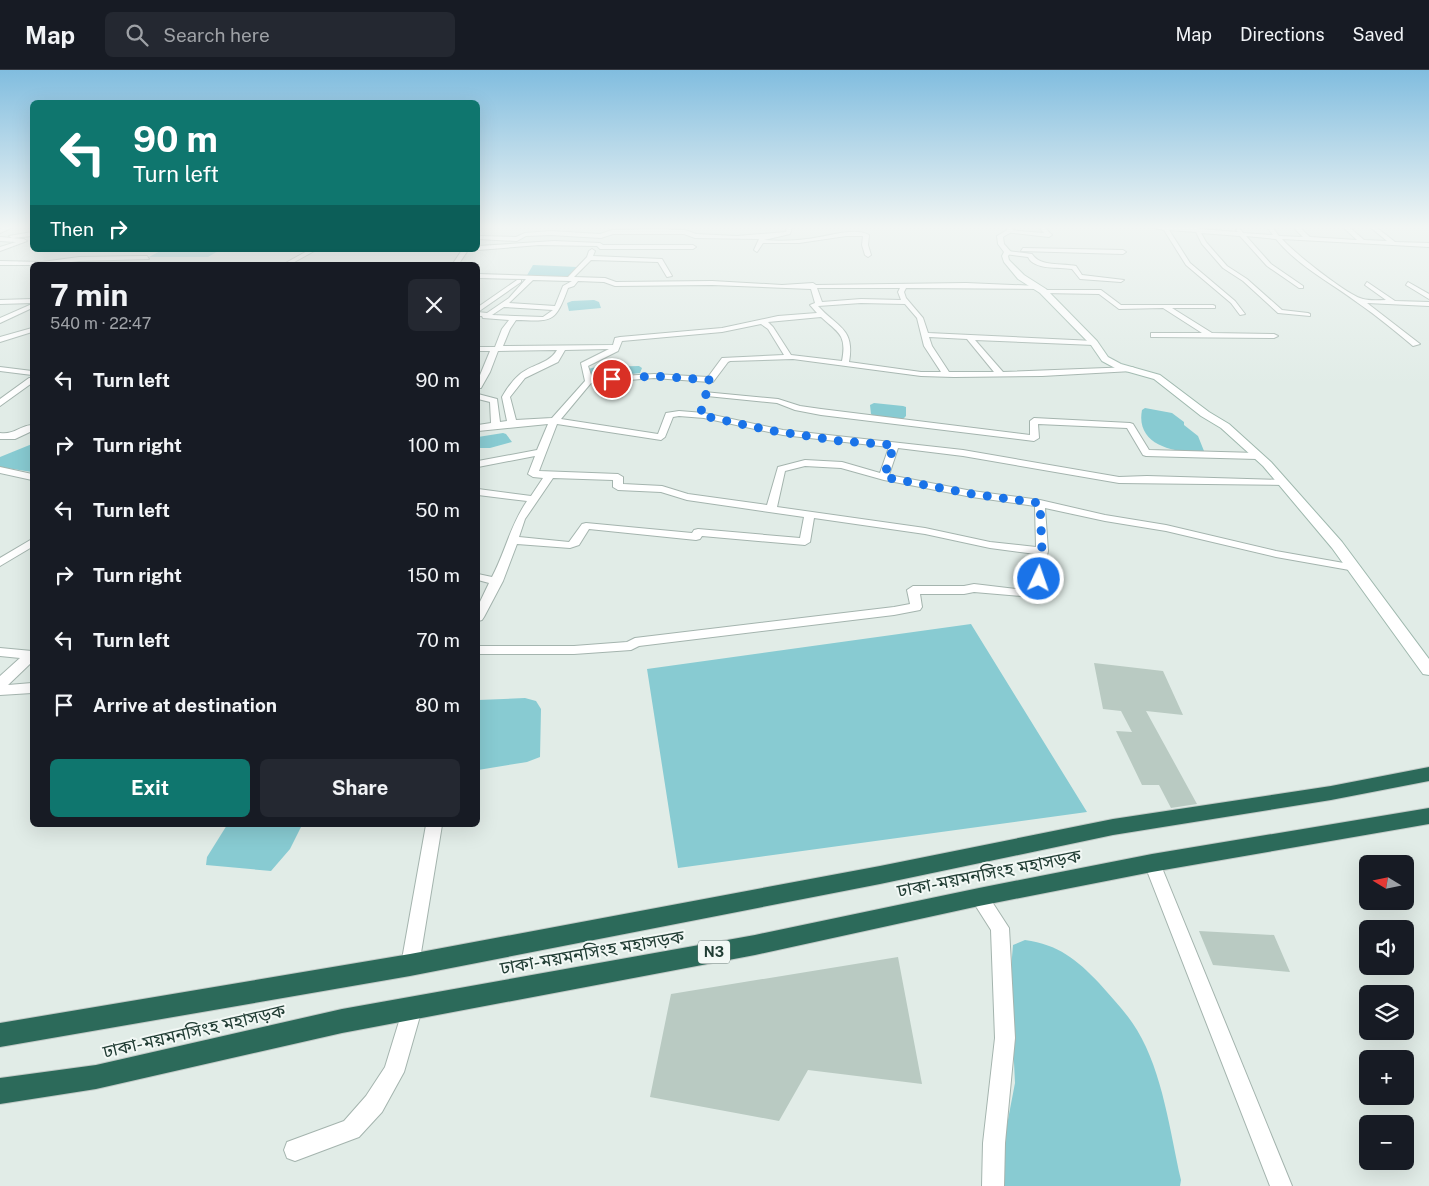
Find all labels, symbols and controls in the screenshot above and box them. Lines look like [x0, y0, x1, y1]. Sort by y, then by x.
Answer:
search box [105, 12, 455, 57]
text: Map [25, 21, 75, 49]
icon: search [123, 21, 151, 49]
text: Search here [163, 24, 270, 46]
text: Map [1175, 24, 1212, 45]
text: Directions [1240, 24, 1325, 45]
text: Saved [1353, 24, 1404, 45]
text: 90 m [133, 119, 218, 160]
icon: left [50, 120, 115, 185]
text: Turn left [133, 161, 219, 187]
icon: right [104, 215, 132, 243]
text: Then [50, 218, 94, 240]
text: 7 min [50, 277, 128, 313]
button: close [408, 279, 460, 331]
text: 540 m · 22:47 [50, 314, 151, 333]
pin [591, 358, 633, 400]
icon: arrive [598, 365, 626, 393]
icon: left [50, 366, 78, 394]
text: Turn left [93, 369, 170, 391]
text: 90 m [416, 369, 460, 391]
icon: right [50, 431, 78, 459]
text: Turn right [93, 434, 182, 456]
text: 100 m [408, 434, 460, 456]
icon: left [50, 496, 78, 524]
text: Turn left [93, 499, 170, 521]
text: 50 m [415, 499, 460, 521]
position arrow [1012, 552, 1064, 604]
icon: right [50, 561, 78, 589]
text: Turn right [93, 564, 182, 586]
text: 150 m [407, 564, 460, 586]
icon: left [50, 626, 78, 654]
text: Turn left [93, 629, 170, 651]
text: 70 m [416, 629, 460, 651]
icon: arrive [50, 691, 78, 719]
text: Arrive at destination [93, 694, 277, 716]
text: 80 m [415, 694, 460, 716]
button: Exit [50, 759, 250, 817]
button: Share [260, 759, 460, 817]
street label: ঢাকা-ময়মনসিংহ মহাসড়ক [894, 845, 1083, 901]
north arrow [1359, 855, 1414, 910]
map controls [1359, 855, 1414, 1170]
button: sound [1359, 920, 1414, 975]
street label: ঢাকা-ময়মনসিংহ মহাসড়ক [497, 925, 686, 979]
road number: N3 [698, 940, 730, 964]
button: layers [1359, 985, 1414, 1040]
street label: ঢাকা-ময়মনসিংহ মহাসড়ক [100, 1000, 288, 1062]
button: + [1359, 1050, 1414, 1105]
button: − [1359, 1115, 1414, 1170]

